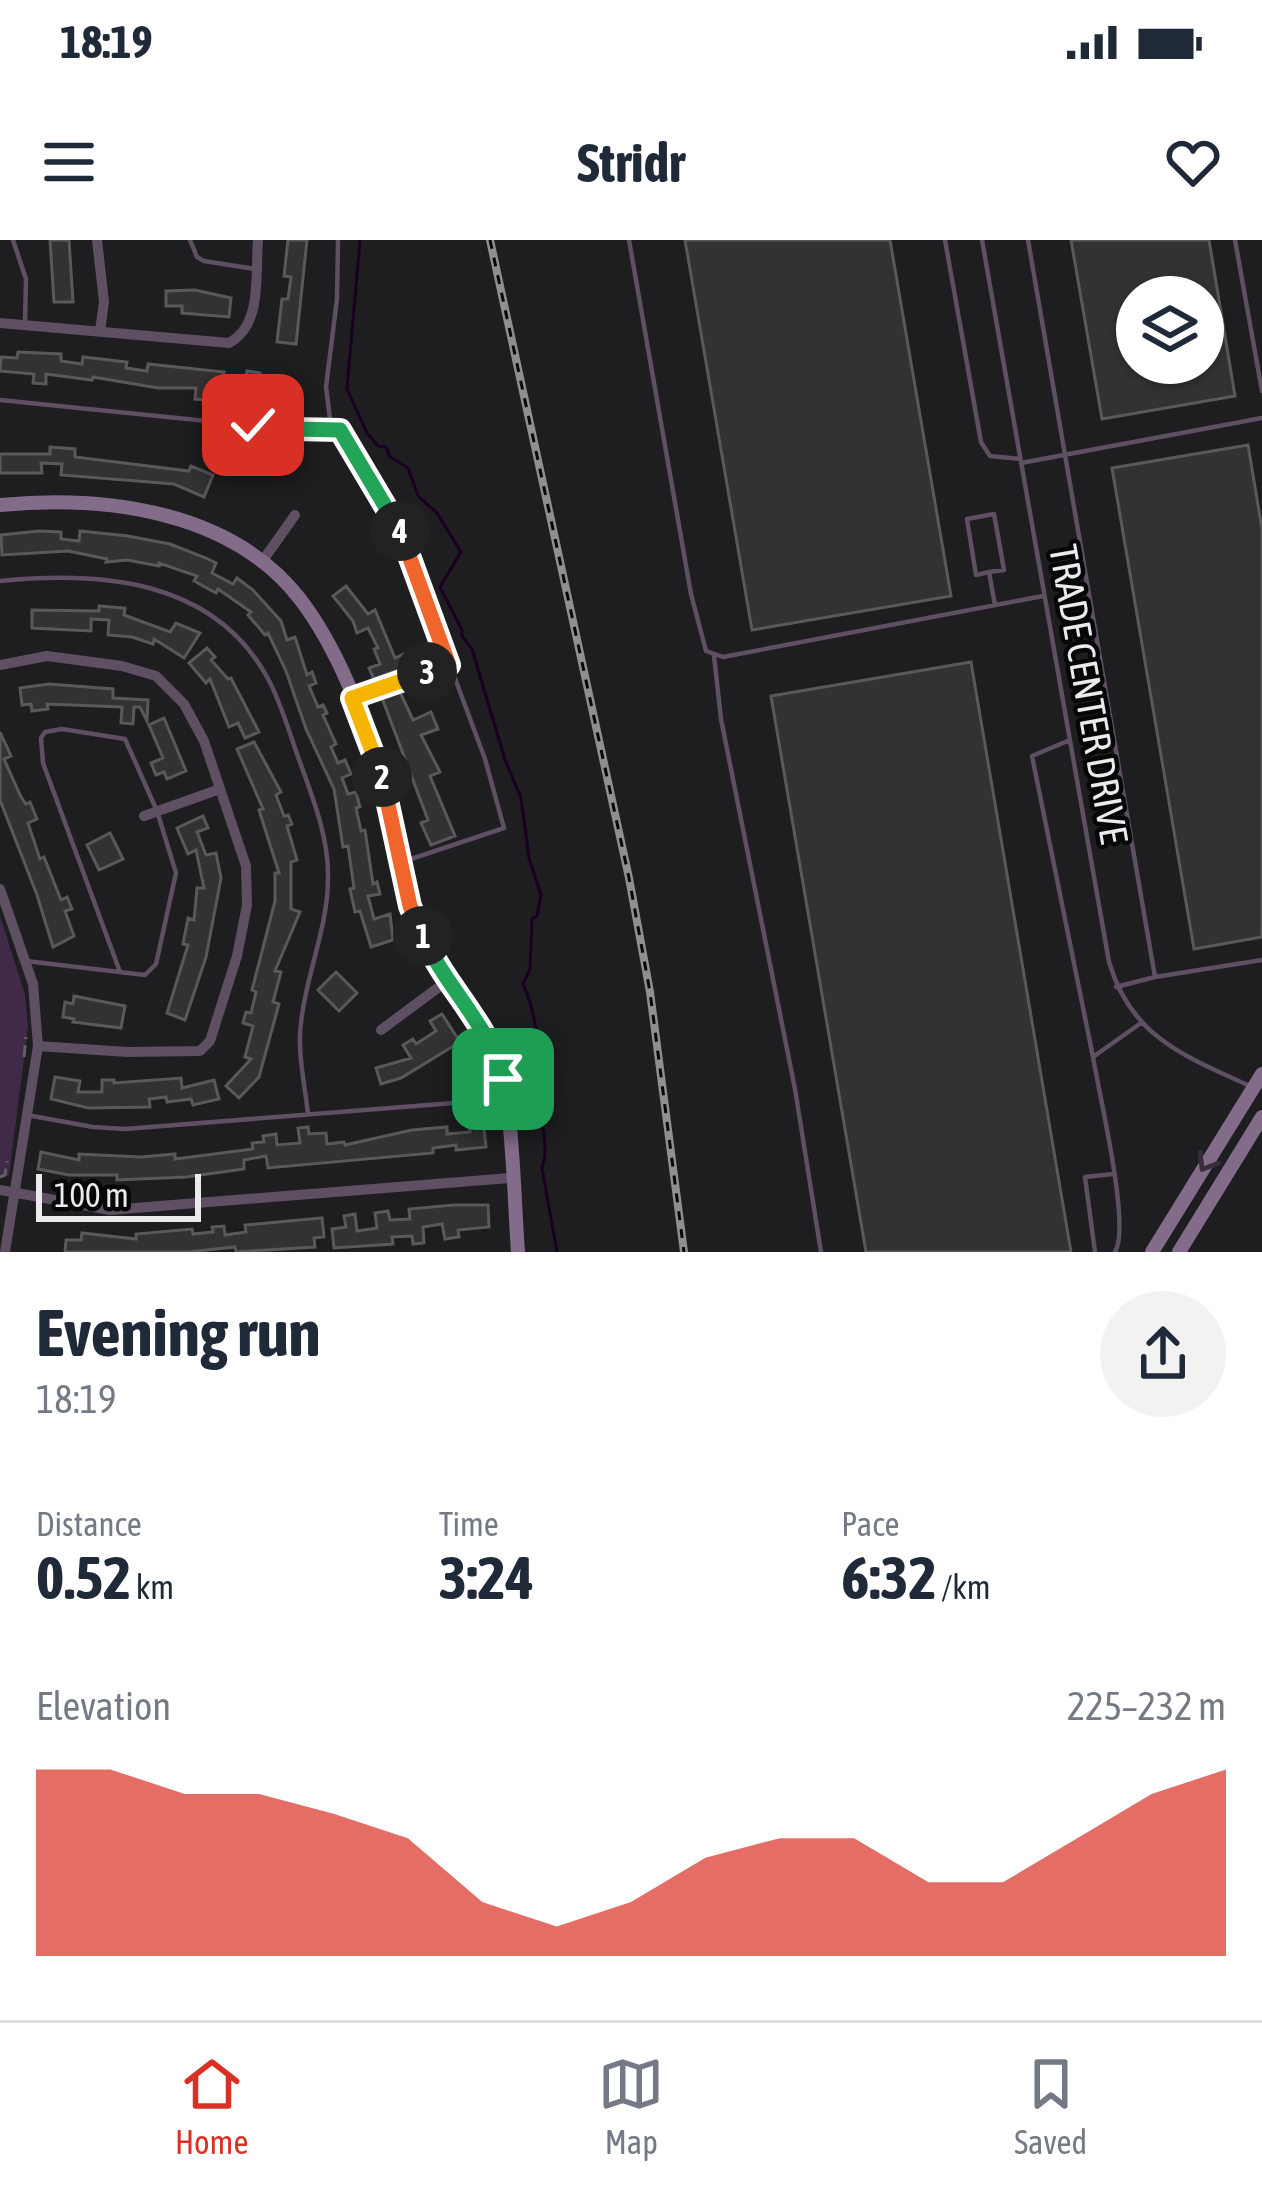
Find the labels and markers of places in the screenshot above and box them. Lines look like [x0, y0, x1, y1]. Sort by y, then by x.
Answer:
pin [202, 374, 304, 476]
pin: 4 [370, 501, 430, 561]
pin: 3 [397, 642, 457, 702]
pin: 2 [352, 747, 412, 807]
pin: 1 [393, 906, 453, 966]
pin [452, 1028, 554, 1130]

